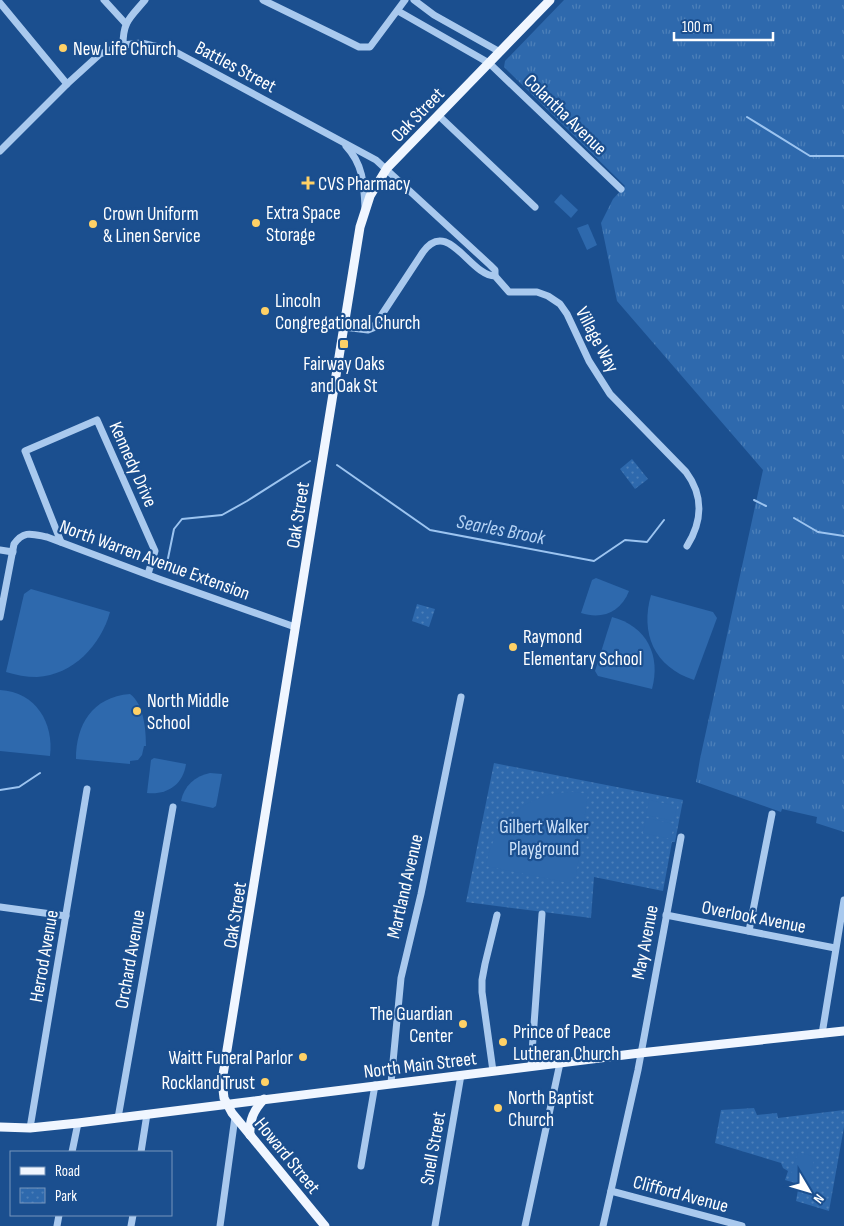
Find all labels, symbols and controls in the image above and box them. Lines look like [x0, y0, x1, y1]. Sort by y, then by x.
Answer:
scale bar [674, 10, 773, 42]
text: 100 m [682, 18, 713, 37]
street label: Battles Street [191, 36, 280, 98]
place label: New Life Church [73, 38, 176, 61]
marker: New Life Church [57, 42, 69, 54]
street label: Colantha Avenue [519, 70, 611, 160]
street label: Oak Street [387, 83, 450, 147]
place label: CVS Pharmacy [318, 173, 411, 196]
marker: CVS Pharmacy [302, 177, 314, 189]
place label: Extra Space Storage [266, 202, 341, 247]
place label: Crown Uniform & Linen Service [103, 203, 201, 248]
marker: Extra Space Storage [250, 217, 262, 229]
marker: Crown Uniform & Linen Service [87, 218, 99, 230]
place label: Lincoln Congregational Church [275, 290, 420, 335]
street label: Village Way [570, 303, 624, 377]
marker: Lincoln Congregational Church [259, 305, 271, 317]
marker: Fairway Oaks and Oak St [338, 338, 350, 350]
place label: Fairway Oaks and Oak St [303, 353, 385, 398]
street label: Kennedy Drive [104, 418, 162, 511]
street label: Oak Street [282, 480, 315, 550]
water label: Searles Brook [455, 510, 547, 550]
street label: North Warren Avenue Extension [56, 515, 253, 606]
place label: Raymond Elementary School [523, 626, 642, 671]
marker: Raymond Elementary School [507, 641, 519, 653]
place label: North Middle School [147, 690, 229, 735]
marker: North Middle School [131, 705, 143, 717]
park label: Gilbert Walker Playground [499, 816, 589, 861]
street label: Martland Avenue [382, 832, 429, 941]
street label: Oak Street [219, 880, 252, 950]
street label: Overlook Avenue [700, 896, 808, 939]
street label: May Avenue [627, 903, 664, 981]
street label: Herrod Avenue [25, 908, 64, 1004]
street label: Orchard Avenue [110, 908, 150, 1011]
place label: The Guardian Center [370, 1003, 454, 1048]
marker: The Guardian Center [457, 1018, 469, 1030]
place label: Prince of Peace Lutheran Church [513, 1021, 619, 1066]
marker: Prince of Peace Lutheran Church [497, 1036, 509, 1048]
place label: Waitt Funeral Parlor [168, 1047, 294, 1070]
street label: North Main Street [362, 1047, 478, 1084]
marker: Waitt Funeral Parlor [297, 1051, 309, 1063]
place label: Rockland Trust [161, 1072, 255, 1095]
marker: Rockland Trust [259, 1076, 271, 1088]
place label: North Baptist Church [508, 1087, 594, 1132]
marker: North Baptist Church [492, 1102, 504, 1114]
street label: Snell Street [416, 1110, 451, 1187]
street label: Howard Street [249, 1113, 325, 1199]
legend [10, 1151, 172, 1216]
text: Road [55, 1162, 80, 1181]
north arrow [784, 1166, 834, 1216]
street label: Clifford Avenue [630, 1171, 731, 1218]
text: Park [55, 1187, 77, 1206]
text: N [810, 1191, 828, 1207]

